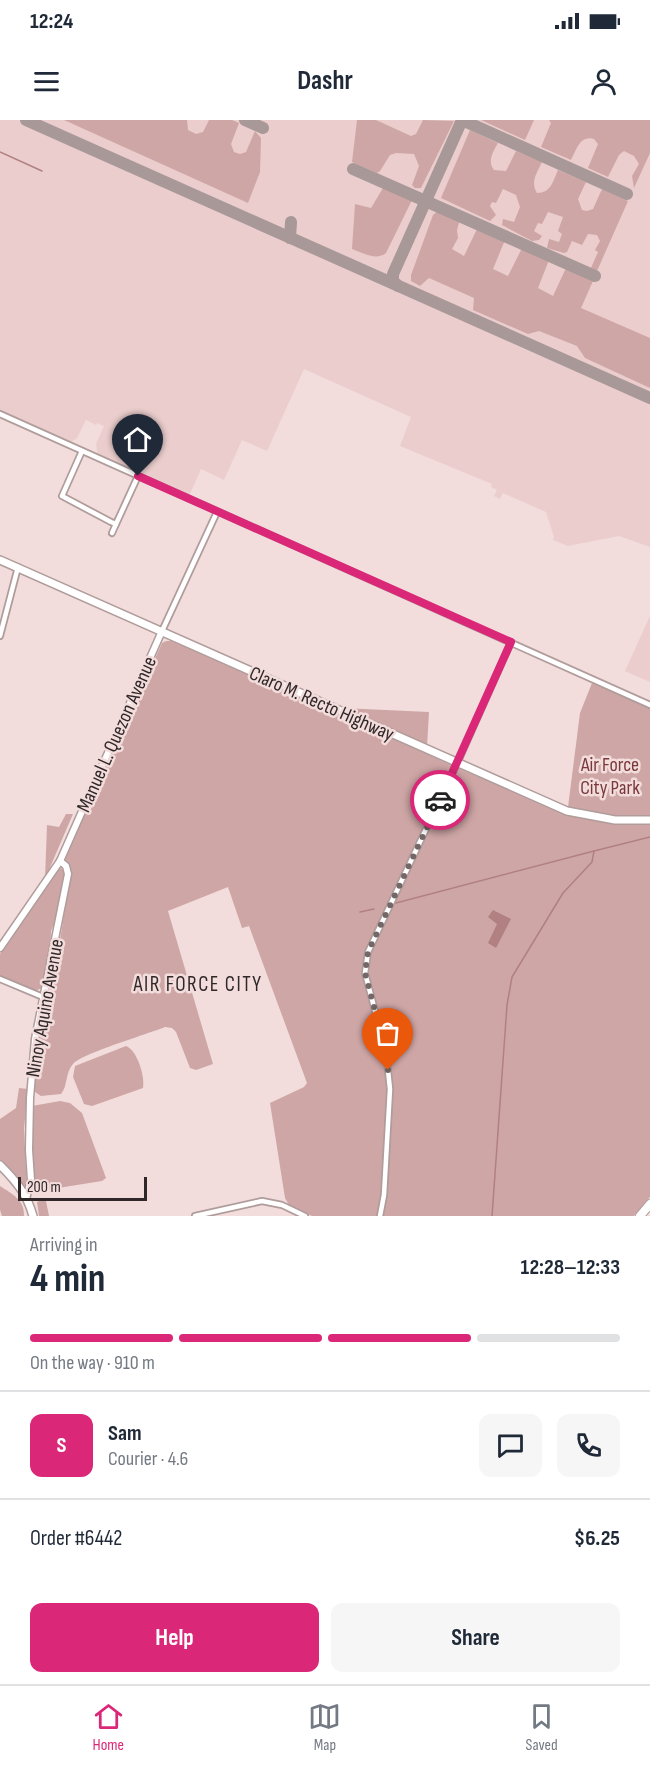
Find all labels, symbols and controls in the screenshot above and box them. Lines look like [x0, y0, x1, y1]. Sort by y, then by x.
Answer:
text: 12:24 [30, 8, 73, 35]
icon: menu [30, 65, 63, 98]
text: Dashr [297, 65, 353, 97]
icon: person [587, 65, 620, 98]
pin [112, 414, 163, 476]
icon: home [121, 423, 154, 456]
street label: Manuel L. Quezon Avenue [72, 653, 162, 816]
street label: Claro M. Recto Highway [246, 661, 398, 747]
park label: Air Force City Park [580, 753, 640, 800]
courier [410, 770, 470, 830]
icon: car [424, 784, 457, 817]
street label: Ninoy Aquino Avenue [21, 937, 69, 1079]
district label: AIR FORCE CITY [132, 972, 263, 997]
pin [362, 1008, 413, 1070]
icon: bag [371, 1017, 404, 1050]
scale bar [18, 1174, 147, 1202]
text: 200 m [27, 1178, 61, 1197]
text: Arriving in [30, 1233, 98, 1257]
text: 12:28–12:33 [521, 1254, 620, 1281]
text: 4 min [30, 1256, 105, 1303]
text: On the way · 910 m [30, 1351, 155, 1375]
button: chat [479, 1414, 542, 1477]
button: phone [557, 1414, 620, 1477]
text: Sam [108, 1420, 142, 1447]
text: S [57, 1432, 66, 1459]
text: Courier · 4.6 [108, 1447, 188, 1471]
text: Order #6442 [30, 1525, 122, 1552]
text: $6.25 [574, 1525, 620, 1552]
button: Help [30, 1603, 319, 1672]
button: Share [331, 1603, 620, 1672]
tab: Home [92, 1700, 125, 1755]
tab: Map [308, 1700, 341, 1755]
tab: Saved [525, 1700, 558, 1755]

